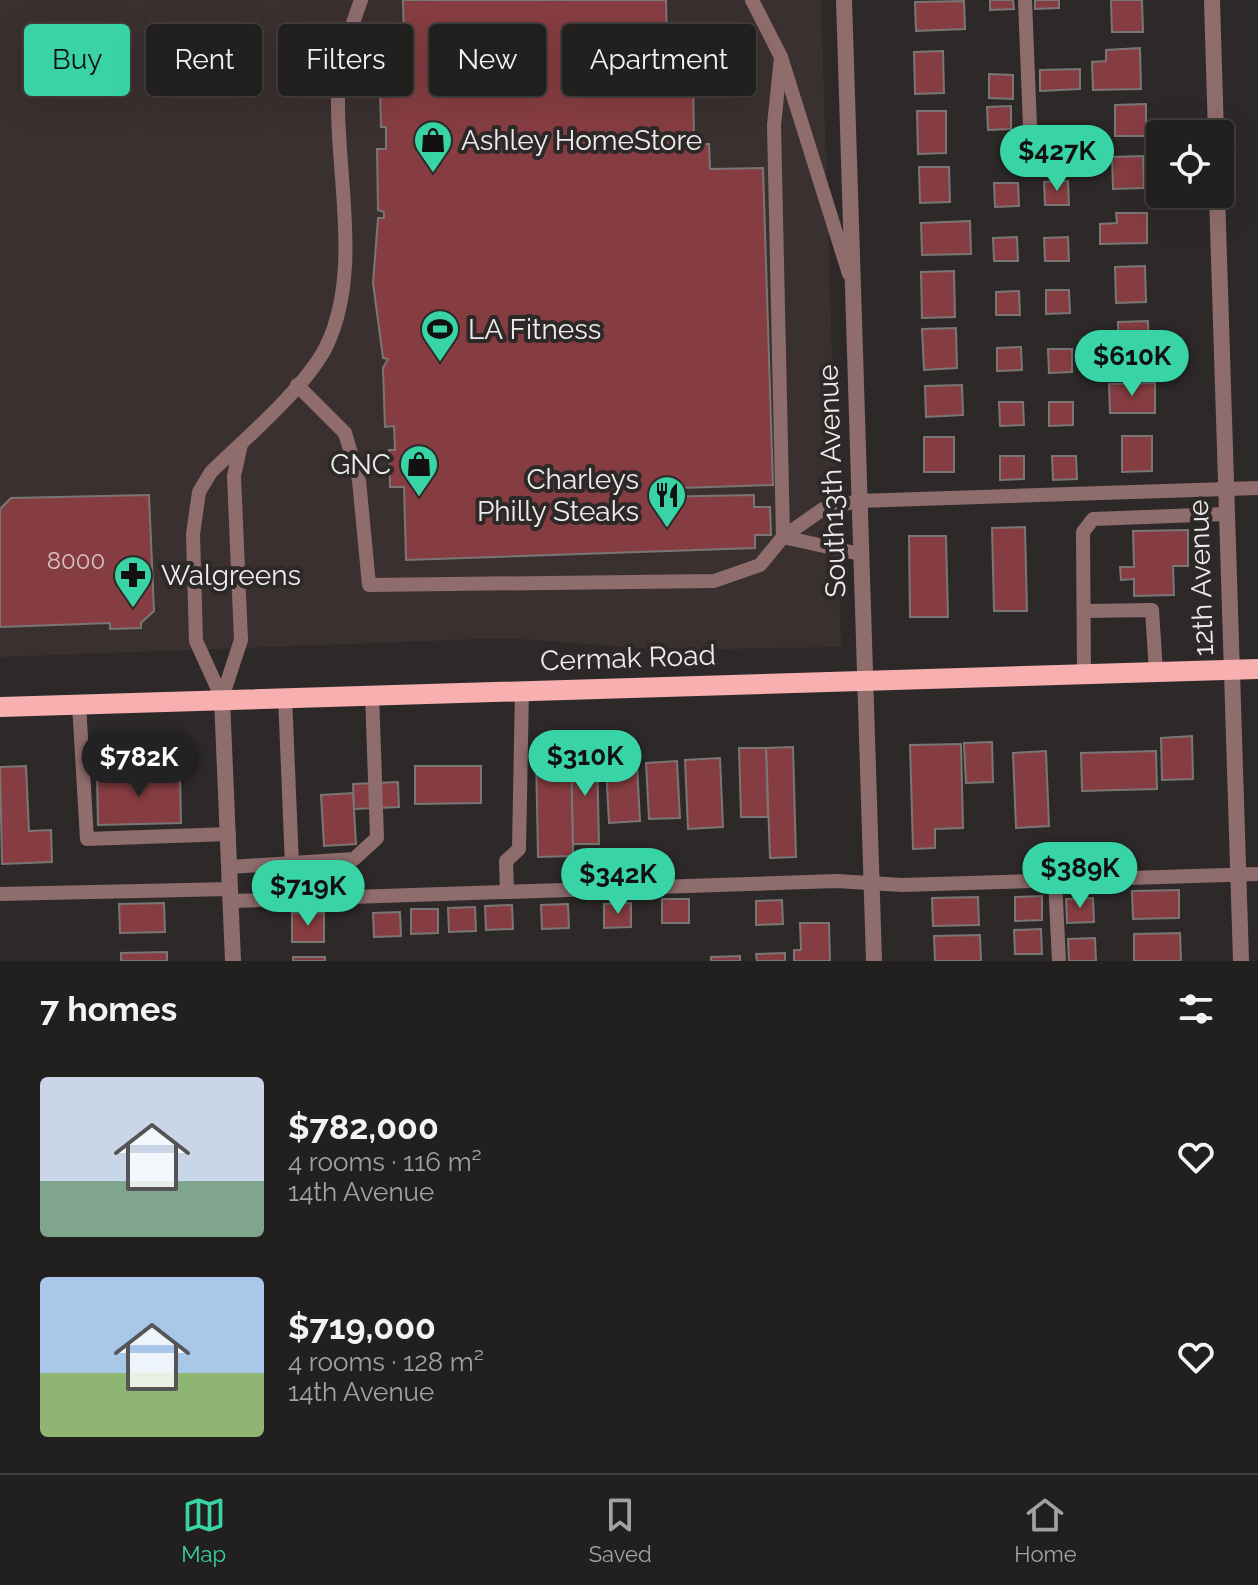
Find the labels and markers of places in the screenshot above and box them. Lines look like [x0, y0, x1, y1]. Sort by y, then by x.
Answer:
shop icon: Ashley HomeStore [412, 119, 454, 174]
place label: Ashley HomeStore [461, 124, 702, 157]
pin: $427K [1001, 125, 1113, 193]
sports icon: LA Fitness [419, 308, 461, 363]
place label: LA Fitness [468, 313, 601, 346]
pin: $610K [1076, 330, 1188, 398]
shop icon: GNC [398, 443, 440, 498]
place label: GNC [330, 448, 391, 481]
place label: Charleys Philly Steaks [477, 463, 639, 528]
restaurant icon: Charleys Philly Steaks [646, 474, 688, 529]
pharmacy icon: Walgreens [112, 554, 154, 609]
place label: Walgreens [161, 559, 301, 592]
pin: $310K [529, 730, 641, 798]
pin: $782K [83, 731, 195, 799]
pin: $389K [1024, 842, 1136, 910]
pin: $342K [562, 848, 674, 916]
pin: $719K [252, 860, 364, 928]

